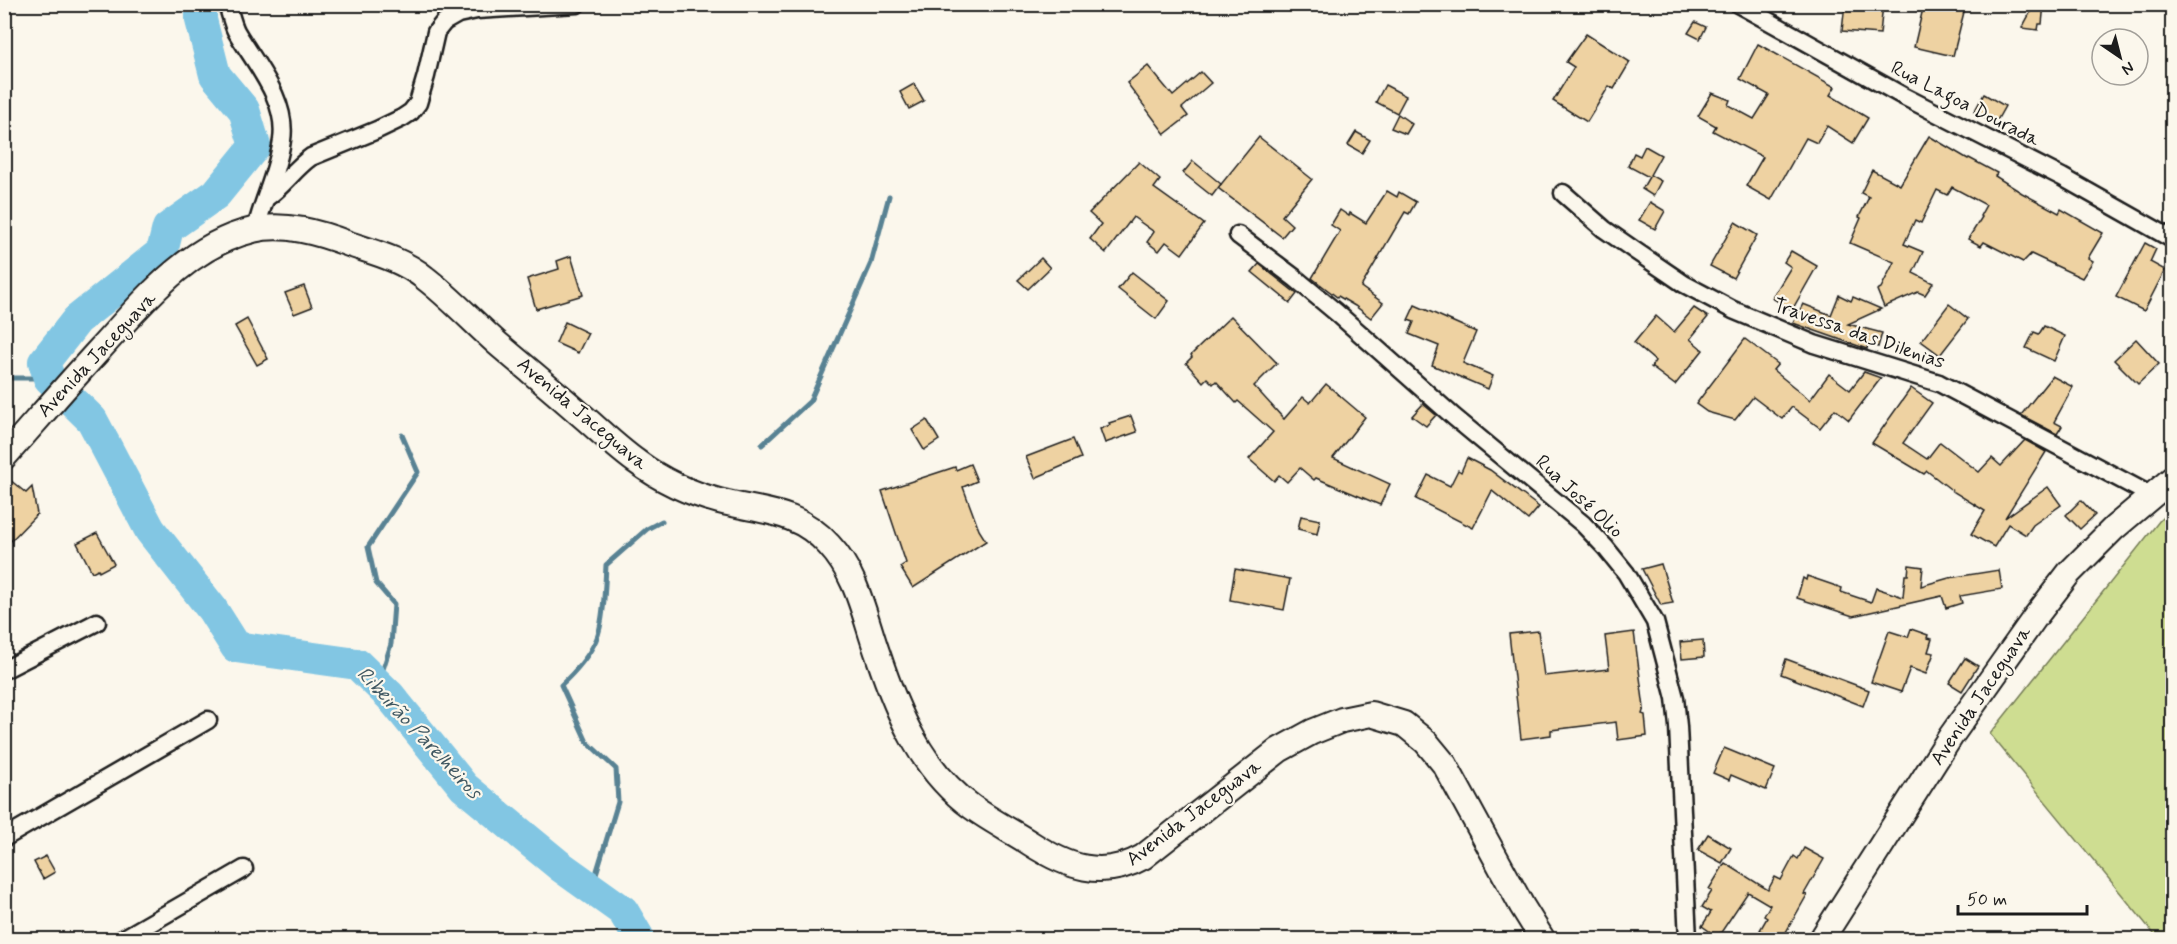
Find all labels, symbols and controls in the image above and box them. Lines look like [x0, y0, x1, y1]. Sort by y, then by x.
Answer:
north arrow [2090, 27, 2150, 87]
street label: Rua Lagoa Dourada [1885, 55, 2045, 155]
text: N [2117, 56, 2138, 80]
street label: Avenida Jaceguava [32, 285, 164, 424]
street label: Travessa das Dilenias [1770, 292, 1948, 376]
street label: Avenida Jaceguava [510, 351, 654, 478]
street label: Rua José Olio [1529, 449, 1629, 545]
street label: Avenida Jaceguava [1924, 620, 2039, 772]
water label: Ribeirão Parelheiros [350, 661, 489, 807]
street label: Avenida Jaceguava [1121, 753, 1269, 874]
scale bar [1958, 878, 2087, 916]
text: 50 m [1967, 888, 2007, 912]

